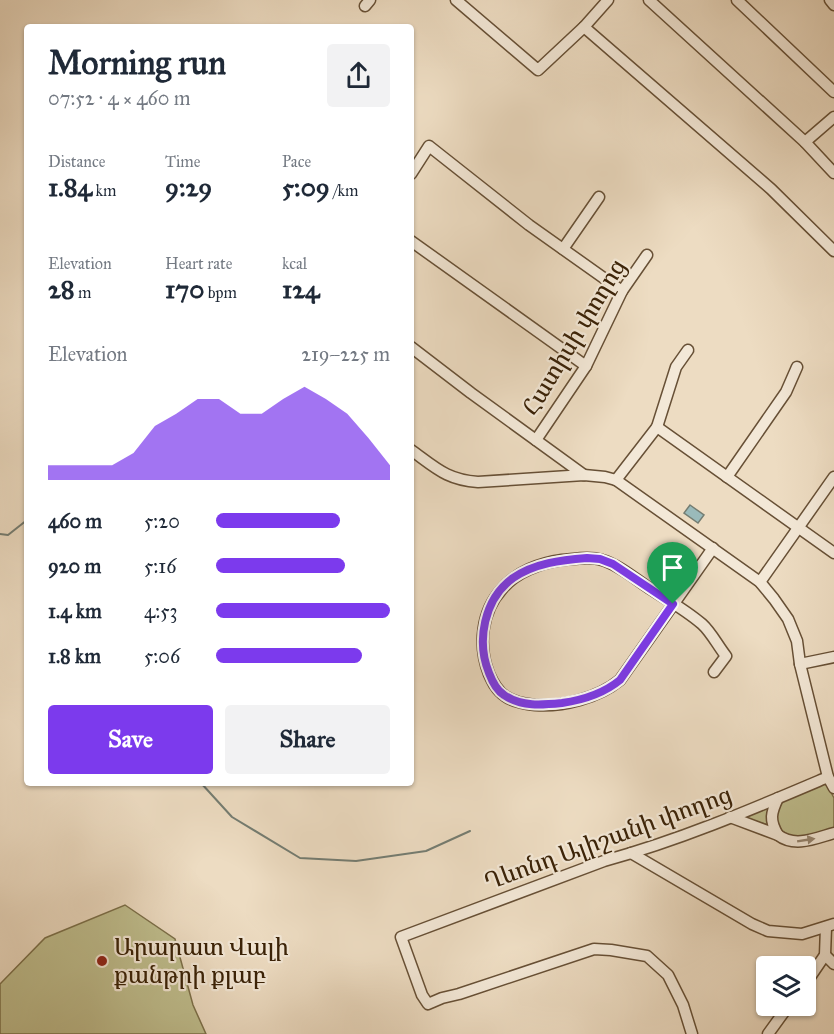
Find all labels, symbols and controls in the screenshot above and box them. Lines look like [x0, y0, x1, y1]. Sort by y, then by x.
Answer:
text: Morning run [48, 43, 226, 83]
button: share [327, 44, 390, 107]
text: 07:52 · 4 × 460 m [48, 86, 191, 110]
text: Distance [48, 152, 105, 171]
text: Time [165, 152, 200, 171]
text: Pace [282, 152, 311, 171]
text: 1.84 [48, 171, 92, 203]
text: 9:29 [165, 171, 212, 203]
text: 5:09 [282, 171, 330, 203]
text: km [92, 181, 116, 200]
text: /km [330, 181, 358, 200]
street label: Հատիսի փողոց [515, 253, 633, 421]
text: Elevation [48, 254, 112, 273]
text: Heart rate [165, 254, 232, 273]
text: kcal [282, 254, 307, 273]
text: 28 [48, 273, 75, 305]
text: 170 [165, 273, 204, 305]
text: 124 [282, 273, 320, 305]
text: m [75, 283, 92, 302]
text: bpm [204, 283, 237, 302]
text: Elevation [48, 342, 127, 366]
text: 219–225 m [301, 342, 390, 366]
text: 460 m [48, 509, 102, 533]
text: 5:20 [144, 509, 180, 533]
pin [647, 542, 698, 604]
icon: arrive [656, 551, 689, 584]
text: 920 m [48, 554, 101, 578]
text: 5:16 [144, 554, 176, 578]
text: 1.4 km [48, 599, 102, 623]
text: 4:53 [144, 599, 177, 623]
text: 1.8 km [48, 644, 101, 668]
text: 5:06 [144, 644, 180, 668]
button: Save [48, 705, 213, 774]
button: Share [225, 705, 390, 774]
street label: Ղևոնդ Ալիշանի փողոց [480, 779, 736, 897]
one-way arrow [796, 835, 815, 844]
place label: Արարատ Վալի քանթրի քլաբ [114, 932, 289, 990]
marker: Արարատ Վալի քանթրի քլաբ [95, 954, 109, 968]
map controls [756, 956, 816, 1016]
button: layers [756, 956, 816, 1016]

